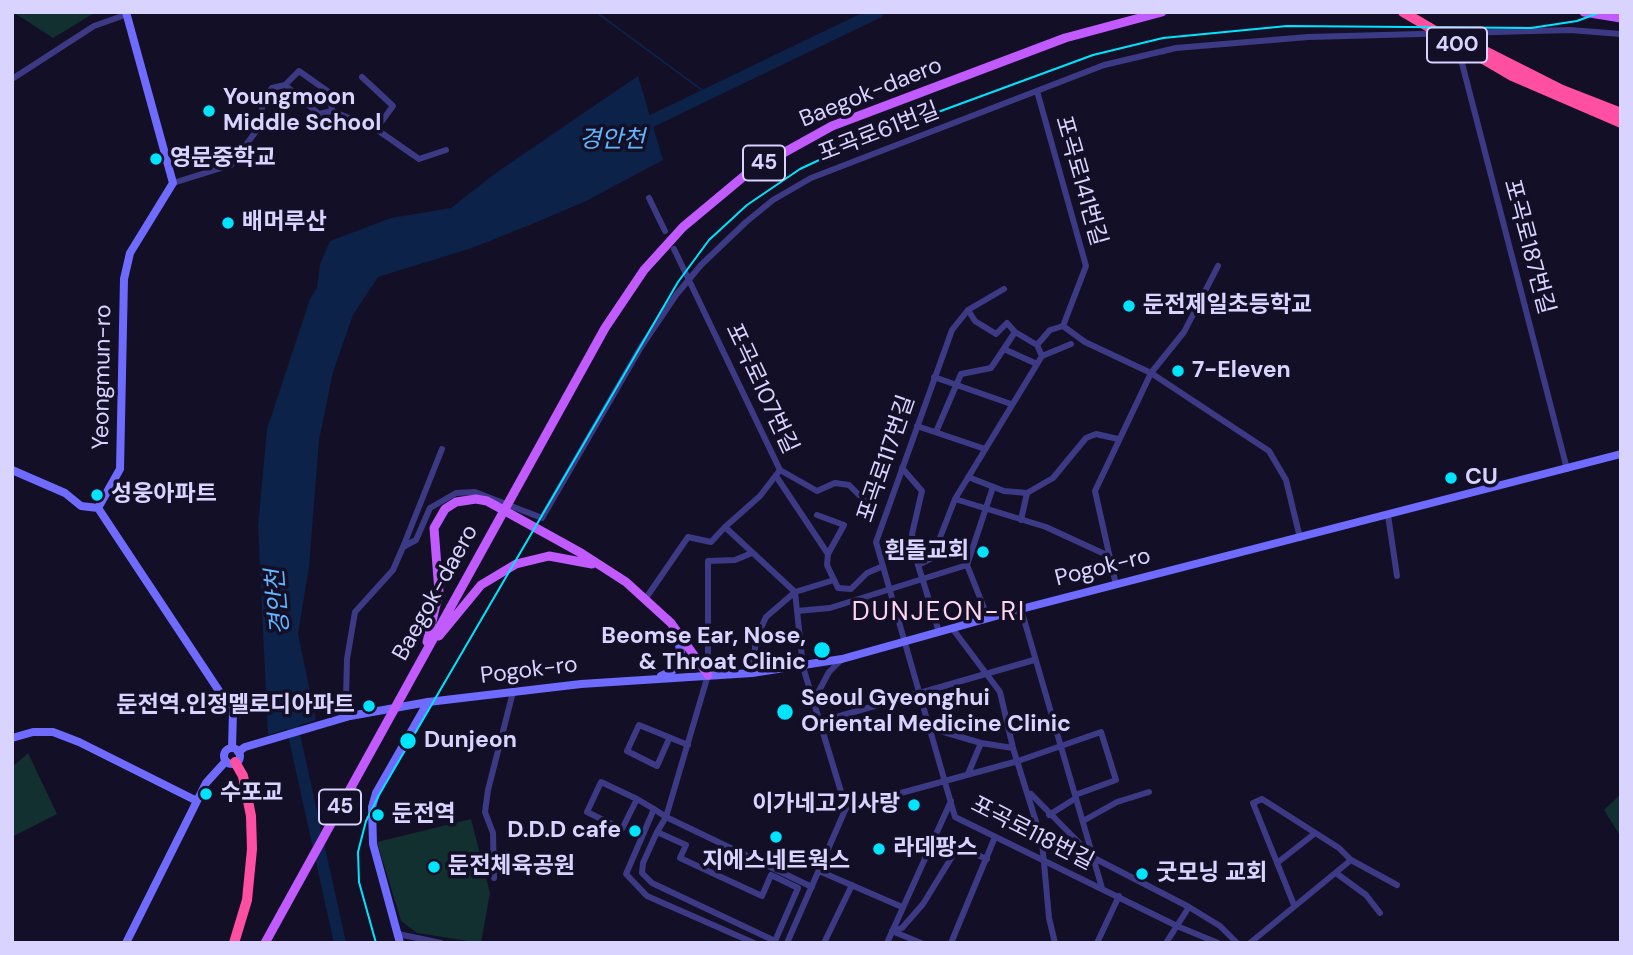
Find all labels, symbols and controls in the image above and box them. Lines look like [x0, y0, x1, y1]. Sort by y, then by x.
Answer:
road number: 400 [1427, 28, 1487, 62]
street label: Baegok-daero [796, 52, 946, 134]
place label: Youngmoon Middle School [223, 84, 381, 138]
street label: 포곡로61번길 [815, 97, 943, 169]
marker: Youngmoon Middle School [201, 103, 217, 119]
street label: 포곡로141번길 [1048, 113, 1112, 249]
water label: 경안천 [579, 127, 645, 155]
place label: 영문중학교 [170, 145, 276, 173]
road number: 45 [743, 146, 785, 180]
marker: 영문중학교 [148, 151, 164, 167]
street label: 포곡로187번길 [1497, 176, 1559, 318]
place label: 배머루산 [242, 209, 327, 237]
marker: 배머루산 [220, 215, 236, 231]
place label: 둔전제일초등학교 [1143, 292, 1312, 320]
marker: 둔전제일초등학교 [1121, 298, 1137, 314]
street label: Yeongmun-ro [88, 304, 118, 450]
street label: 포곡로107번길 [719, 319, 803, 459]
place label: 7-Eleven [1192, 357, 1291, 385]
marker: 7-Eleven [1170, 363, 1186, 379]
street label: 포곡로117번길 [852, 392, 922, 526]
place label: CU [1465, 464, 1498, 492]
marker: CU [1443, 470, 1459, 486]
place label: 성웅아파트 [111, 481, 217, 509]
marker: 성웅아파트 [89, 487, 105, 503]
street label: Baegok-daero [387, 520, 485, 666]
place label: 흰돌교회 [884, 538, 969, 566]
street label: Pogok-ro [1052, 543, 1154, 593]
marker: 흰돌교회 [975, 544, 991, 560]
water label: 경안천 [262, 568, 296, 636]
district label: DUNJEON-RI [853, 597, 1025, 629]
place label: Beomse Ear, Nose, & Throat Clinic [601, 623, 806, 677]
marker: Beomse Ear, Nose, & Throat Clinic [812, 640, 832, 660]
street label: Pogok-ro [479, 651, 579, 691]
place label: Seoul Gyeonghui Oriental Medicine Clinic [801, 685, 1071, 739]
place label: 둔전역.인정멜로디아파트 [116, 692, 355, 720]
marker: 둔전역.인정멜로디아파트 [361, 698, 377, 714]
marker: Seoul Gyeonghui Oriental Medicine Clinic [775, 702, 795, 722]
place label: Dunjeon [424, 727, 517, 755]
marker: Dunjeon [398, 731, 418, 751]
place label: 수포교 [220, 780, 283, 808]
marker: 수포교 [198, 786, 214, 802]
road number: 45 [319, 790, 361, 824]
place label: 이가네고기사랑 [752, 791, 900, 819]
street label: 포곡로118번길 [966, 791, 1098, 877]
marker: 이가네고기사랑 [906, 797, 922, 813]
place label: 둔전역 [392, 801, 455, 829]
marker: 둔전역 [370, 807, 386, 823]
place label: D.D.D cafe [507, 817, 621, 845]
marker: D.D.D cafe [627, 823, 643, 839]
marker: 지에스네트웍스 [768, 829, 784, 845]
place label: 라데팡스 [893, 835, 978, 863]
marker: 라데팡스 [871, 841, 887, 857]
place label: 지에스네트웍스 [702, 848, 850, 876]
place label: 둔전체육공원 [448, 853, 575, 881]
marker: 둔전체육공원 [426, 859, 442, 875]
place label: 굿모닝 교회 [1156, 860, 1267, 888]
marker: 굿모닝 교회 [1134, 866, 1150, 882]

